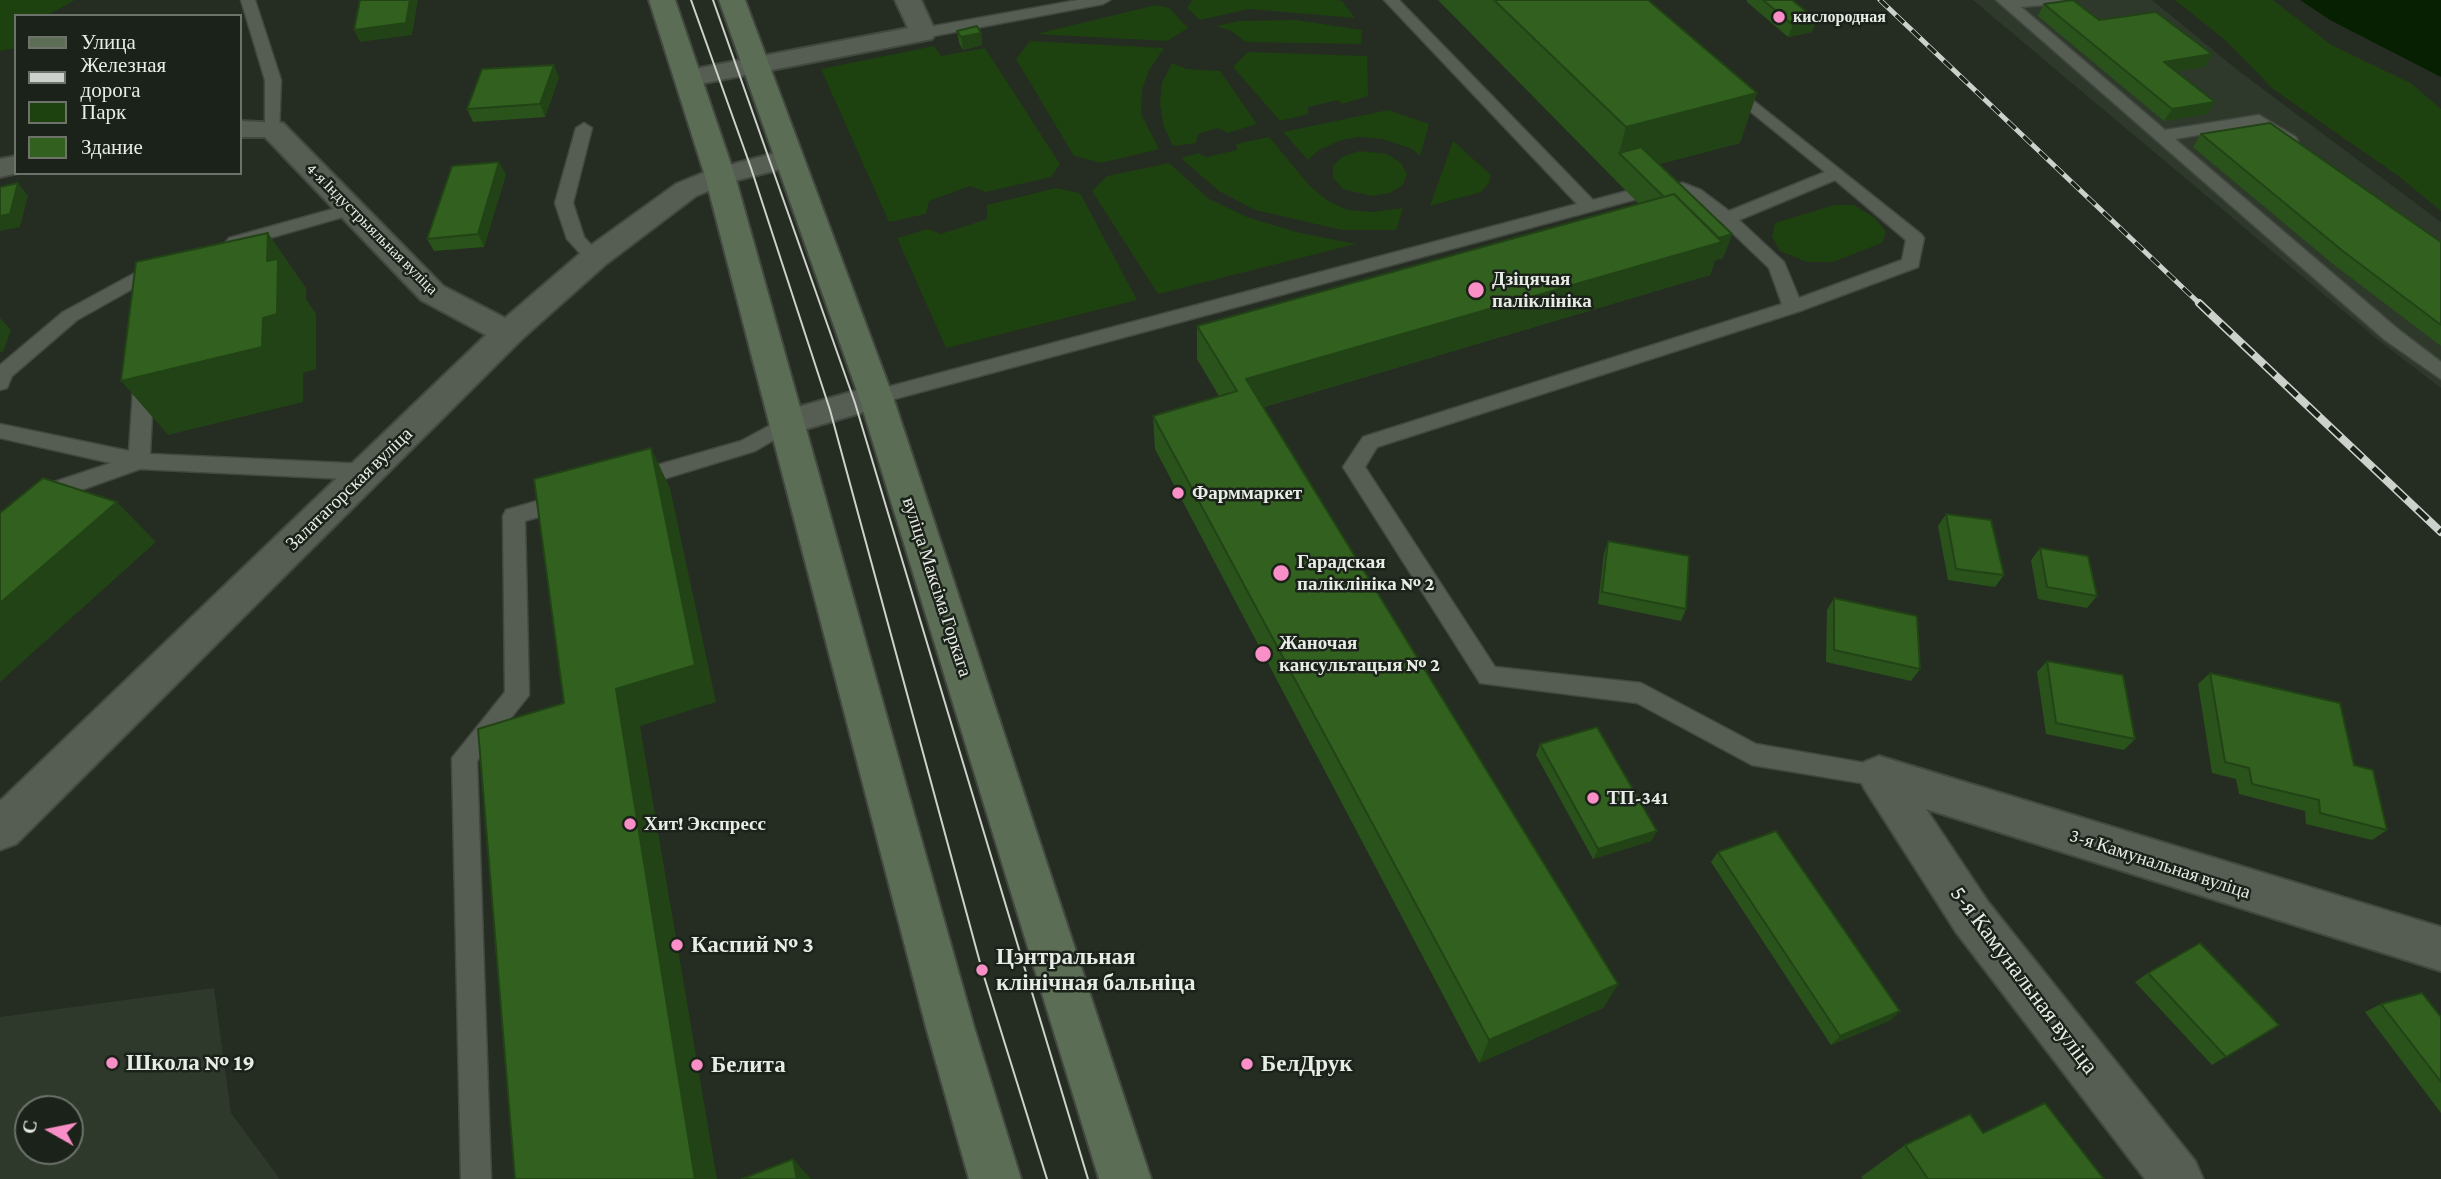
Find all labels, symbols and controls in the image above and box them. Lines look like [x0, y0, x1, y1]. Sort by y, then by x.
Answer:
place label: кислородная [1793, 7, 1886, 27]
marker: кислородная [1771, 9, 1787, 25]
legend [14, 14, 242, 175]
text: Улица [81, 30, 136, 54]
text: Железная дорога [80, 53, 166, 102]
text: Парк [81, 100, 126, 124]
text: Здание [81, 135, 143, 159]
street label: 4-я Індустрыяльная вуліца [302, 159, 442, 299]
place label: Дзіцячая паліклініка [1492, 268, 1592, 312]
marker: Дзіцячая паліклініка [1466, 280, 1486, 300]
street label: Залатагорская вуліца [281, 423, 417, 555]
place label: Фарммаркет [1192, 482, 1302, 504]
marker: Фарммаркет [1170, 485, 1186, 501]
street label: вуліца Максіма Горкага [897, 494, 977, 680]
place label: Гарадская паліклініка № 2 [1297, 551, 1434, 595]
marker: Гарадская паліклініка № 2 [1271, 563, 1291, 583]
place label: Жаночая кансультацыя № 2 [1279, 632, 1440, 676]
marker: Жаночая кансультацыя № 2 [1253, 644, 1273, 664]
place label: ТП-341 [1607, 787, 1668, 809]
marker: ТП-341 [1585, 790, 1601, 806]
place label: Хит! Экспресс [644, 813, 766, 835]
marker: Хит! Экспресс [622, 816, 638, 832]
street label: 3-я Камунальная вуліца [2067, 824, 2253, 904]
street label: 5-я Камунальная вуліца [1944, 880, 2104, 1080]
place label: Каспий № 3 [691, 931, 814, 959]
marker: Каспий № 3 [669, 937, 685, 953]
place label: Цэнтральная клінічная бальніца [996, 943, 1195, 997]
marker: Цэнтральная клінічная бальніца [974, 962, 990, 978]
place label: Школа № 19 [126, 1049, 255, 1077]
place label: БелДрук [1261, 1050, 1352, 1078]
place label: Белита [711, 1051, 786, 1079]
marker: Школа № 19 [104, 1055, 120, 1071]
marker: БелДрук [1239, 1056, 1255, 1072]
marker: Белита [689, 1057, 705, 1073]
north arrow [14, 1095, 84, 1165]
text: С [18, 1119, 41, 1135]

